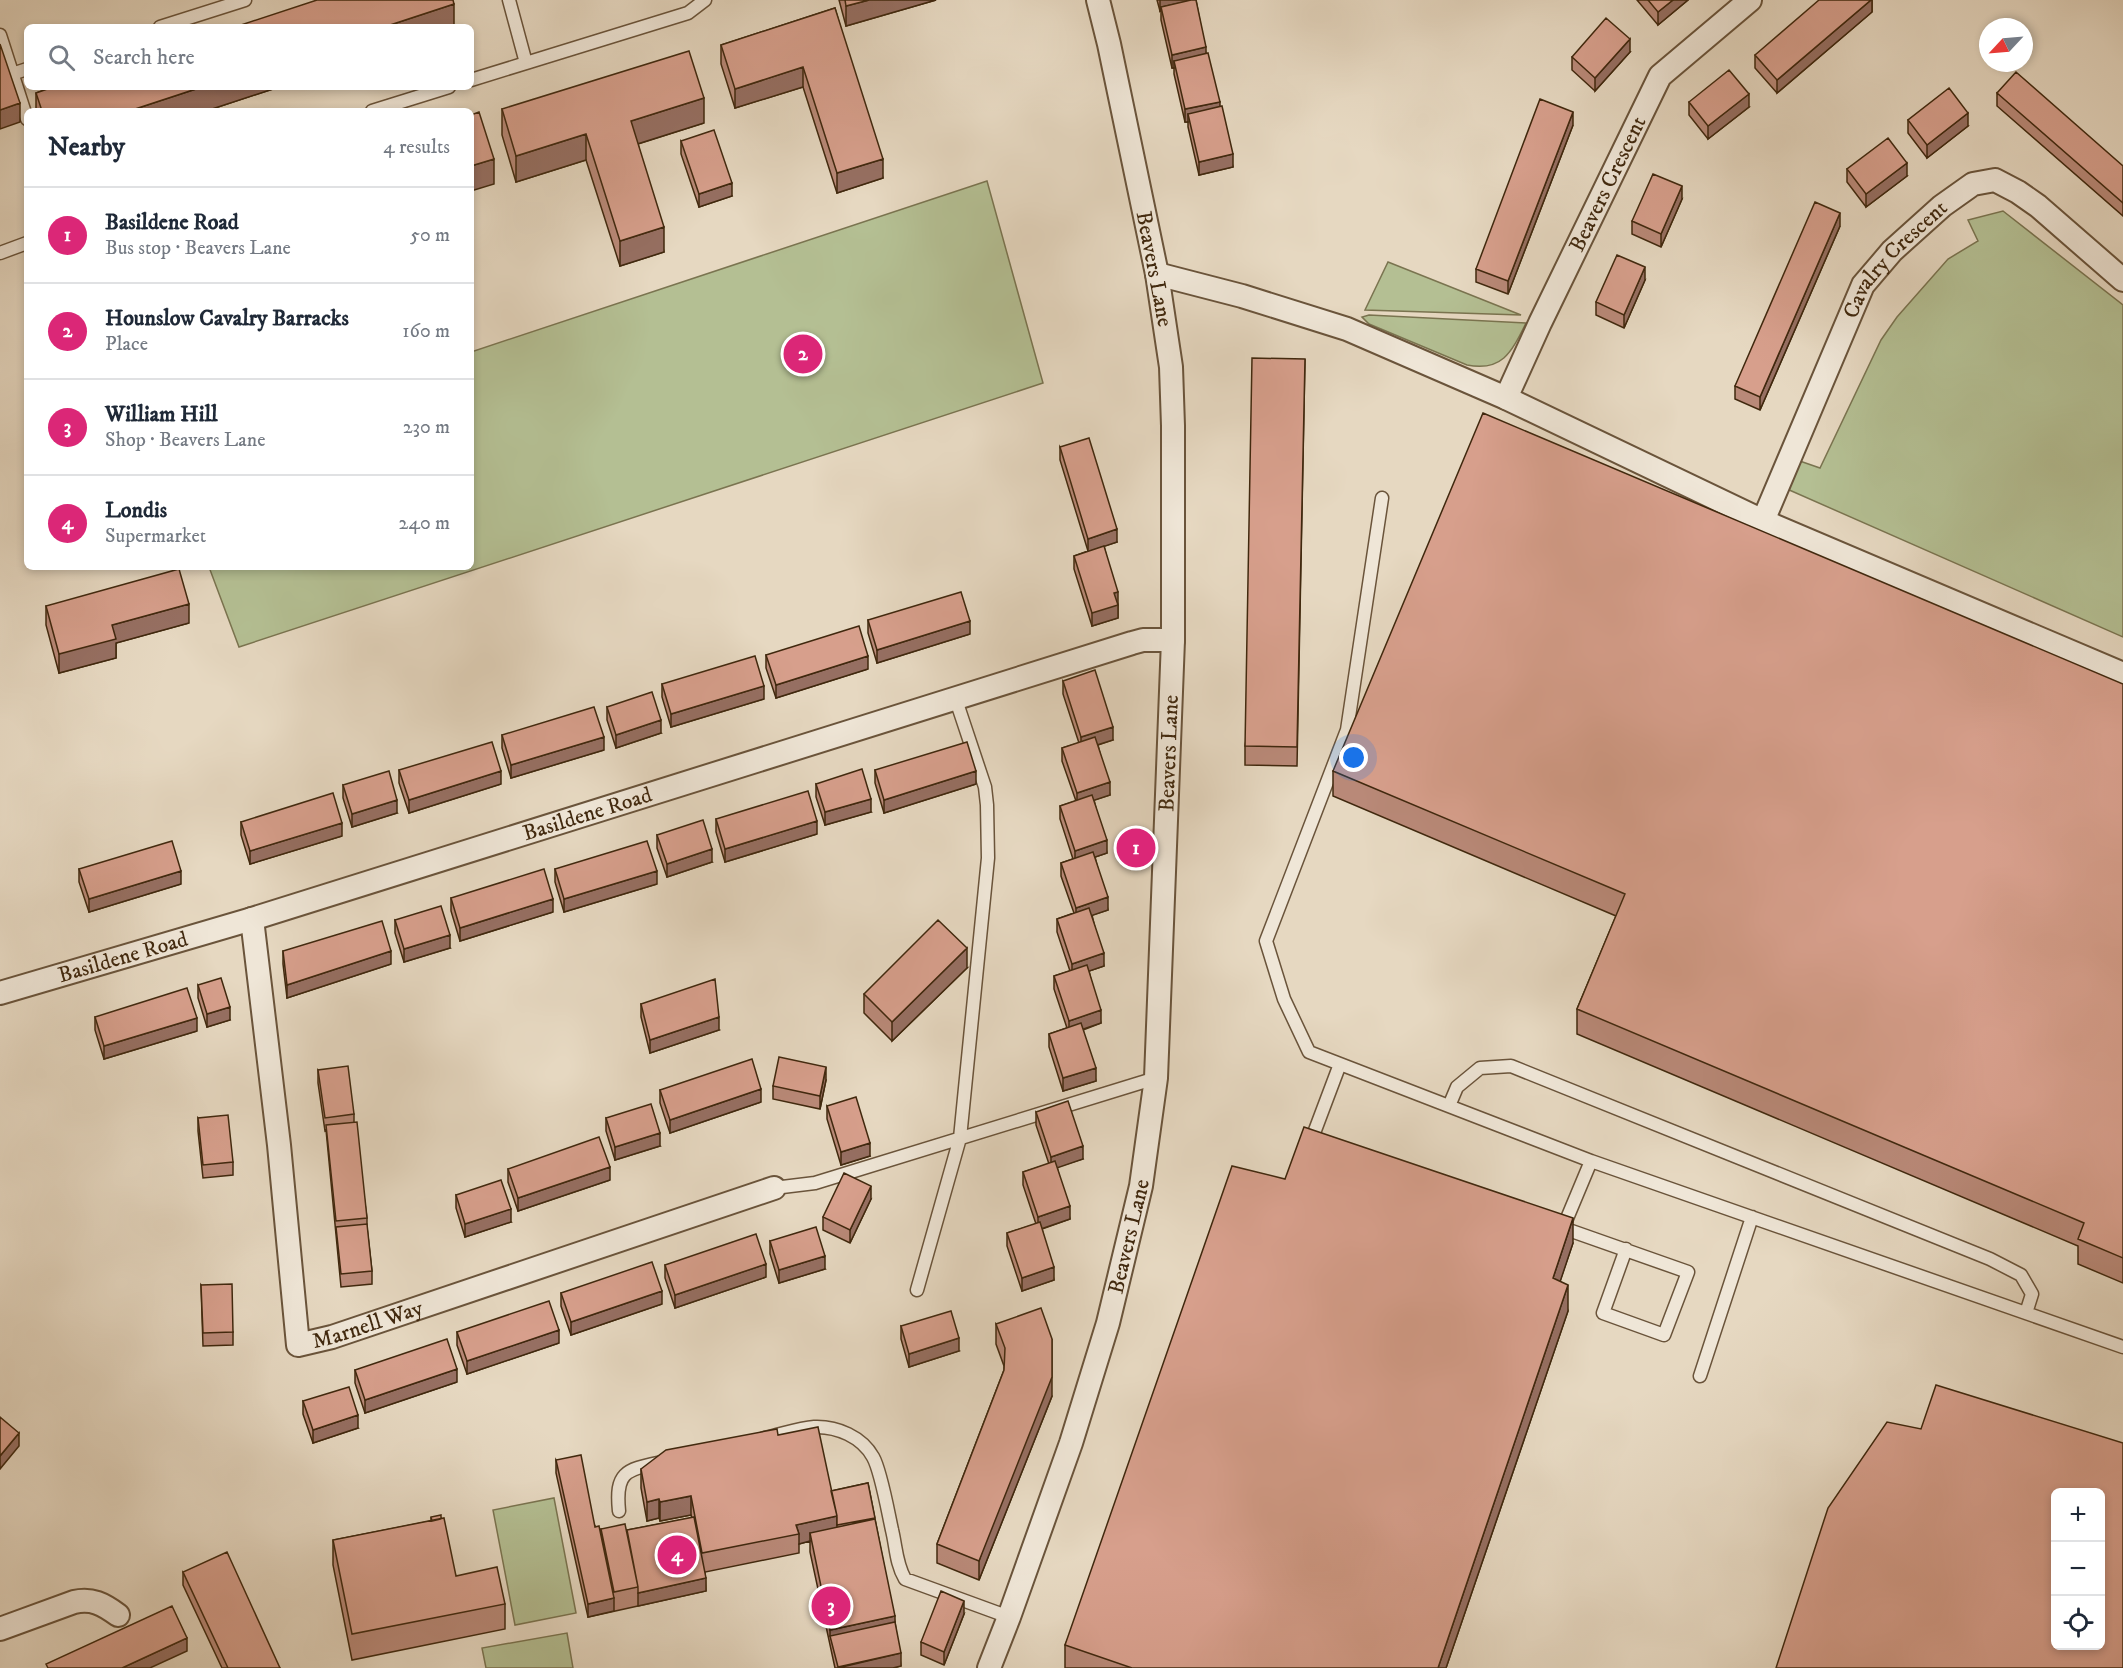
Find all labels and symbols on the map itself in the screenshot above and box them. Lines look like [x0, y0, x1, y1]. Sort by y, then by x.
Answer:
north arrow [1979, 18, 2033, 72]
street label: Beavers Crescent [1563, 112, 1652, 256]
street label: Cavalry Crescent [1837, 194, 1953, 322]
street label: Beavers Lane [1130, 209, 1178, 329]
pin: 2 [784, 332, 822, 376]
street label: Beavers Lane [1153, 694, 1184, 812]
your location [1339, 743, 1368, 772]
street label: Basildene Road [519, 781, 655, 847]
pin: 1 [1116, 826, 1156, 870]
street label: Basildene Road [55, 925, 191, 989]
street label: Beavers Lane [1102, 1178, 1155, 1297]
street label: Marnell Way [310, 1294, 427, 1355]
pin: 4 [658, 1532, 696, 1578]
pin: 3 [812, 1584, 850, 1628]

